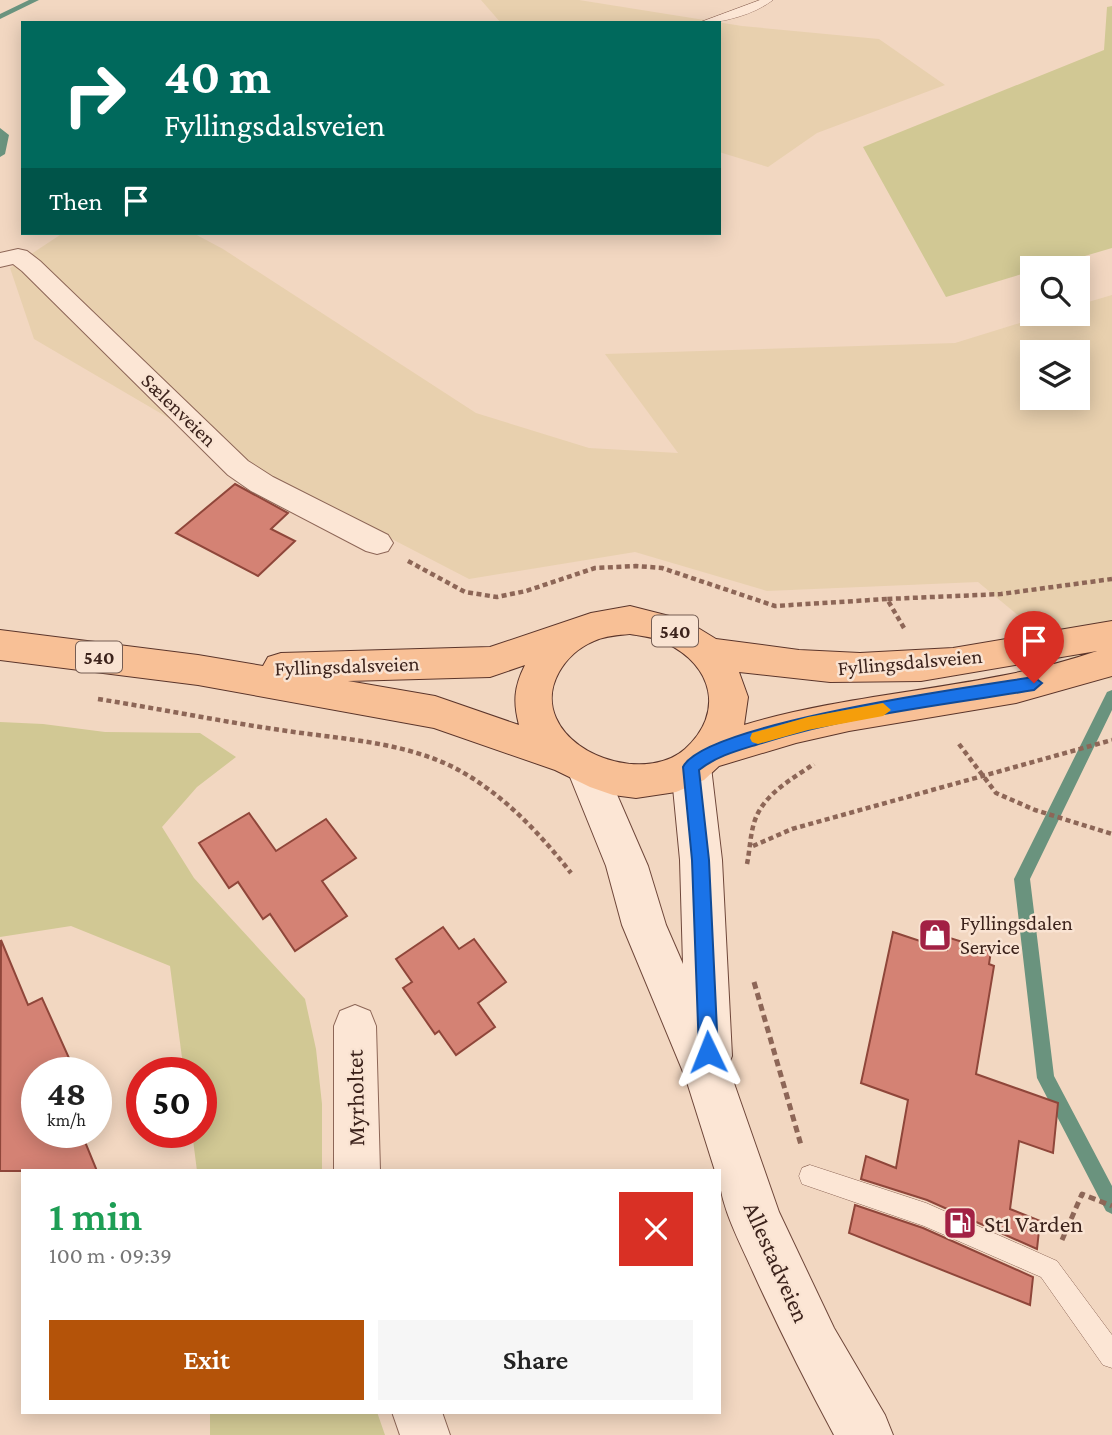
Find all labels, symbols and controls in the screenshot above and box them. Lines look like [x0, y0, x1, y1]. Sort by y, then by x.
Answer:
icon: right [49, 49, 140, 140]
text: 40 m [164, 49, 271, 104]
text: Fyllingsdalsveien [164, 107, 385, 143]
icon: arrive [117, 182, 155, 220]
text: Then [49, 187, 103, 216]
map controls [1020, 256, 1090, 410]
button: search [1020, 256, 1090, 326]
button: layers [1020, 340, 1090, 410]
street label: Sælenveien [137, 368, 221, 452]
pin [1004, 611, 1064, 683]
road number: 540 [652, 616, 698, 646]
icon: arrive [1015, 622, 1053, 660]
road number: 540 [76, 642, 122, 672]
street label: Fyllingsdalsveien [837, 644, 983, 680]
street label: Fyllingsdalsveien [274, 651, 420, 681]
place label: Fyllingsdalen Service [960, 911, 1073, 959]
shop icon: Fyllingsdalen Service [916, 916, 954, 954]
position arrow [671, 1015, 745, 1089]
street label: Myrholtet [341, 1048, 369, 1147]
speed limit sign: 50 [126, 1057, 217, 1148]
text: 48 [47, 1074, 86, 1113]
text: km/h [47, 1110, 86, 1130]
text: 1 min [49, 1192, 142, 1239]
button: close [619, 1192, 693, 1266]
street label: Allestadveien [738, 1198, 816, 1326]
fuel station icon: St1 Varden [941, 1204, 979, 1242]
place label: St1 Varden [984, 1210, 1083, 1237]
text: 100 m · 09:39 [49, 1242, 172, 1268]
button: Exit [49, 1320, 364, 1400]
button: Share [378, 1320, 693, 1400]

